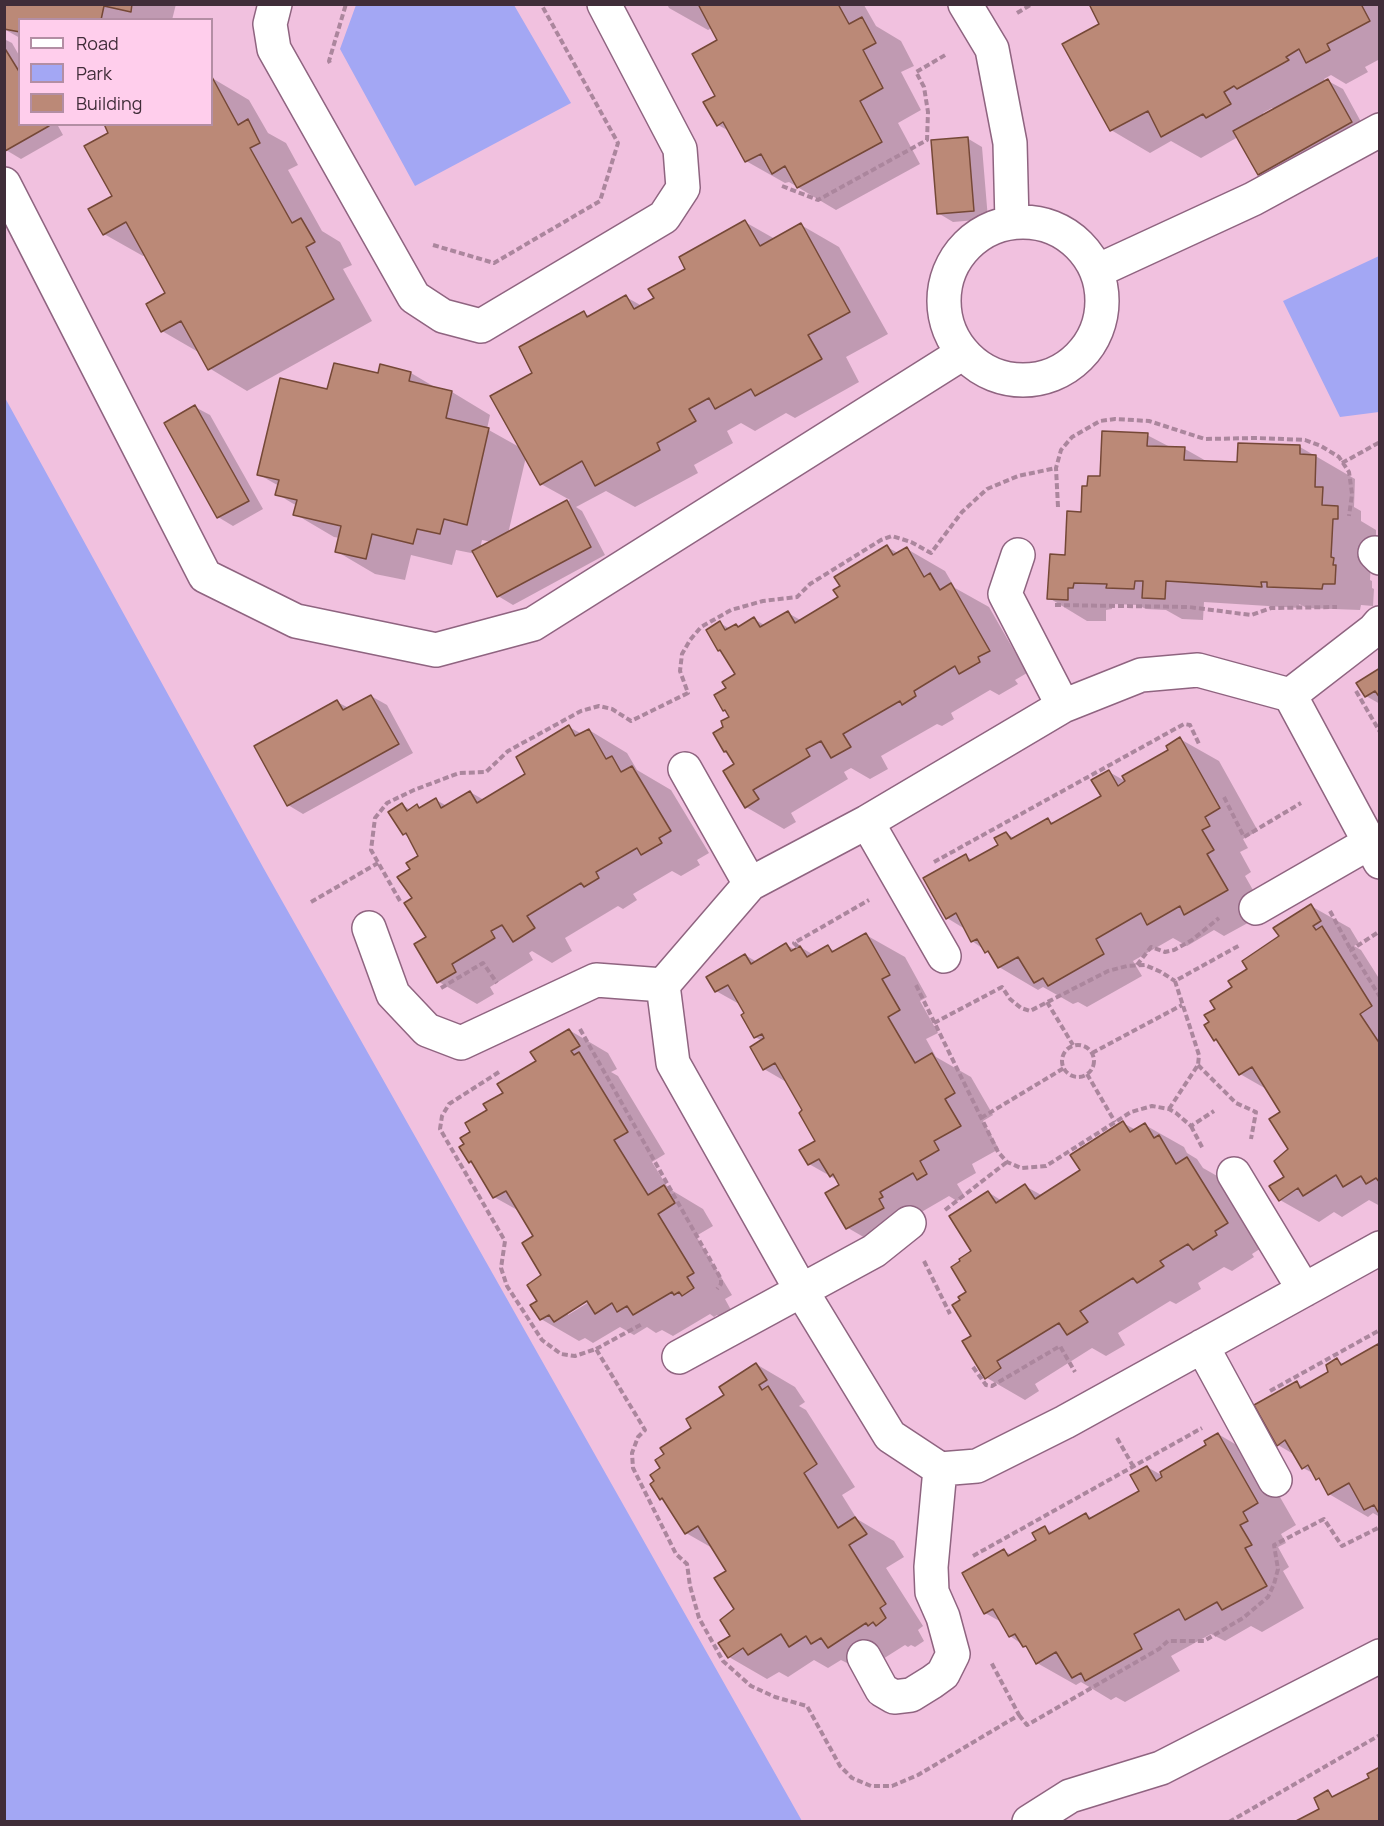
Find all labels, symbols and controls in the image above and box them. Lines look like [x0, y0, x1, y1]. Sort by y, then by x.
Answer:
legend [18, 18, 213, 126]
text: Road [76, 31, 119, 55]
text: Park [76, 61, 112, 85]
text: Building [76, 91, 142, 115]

